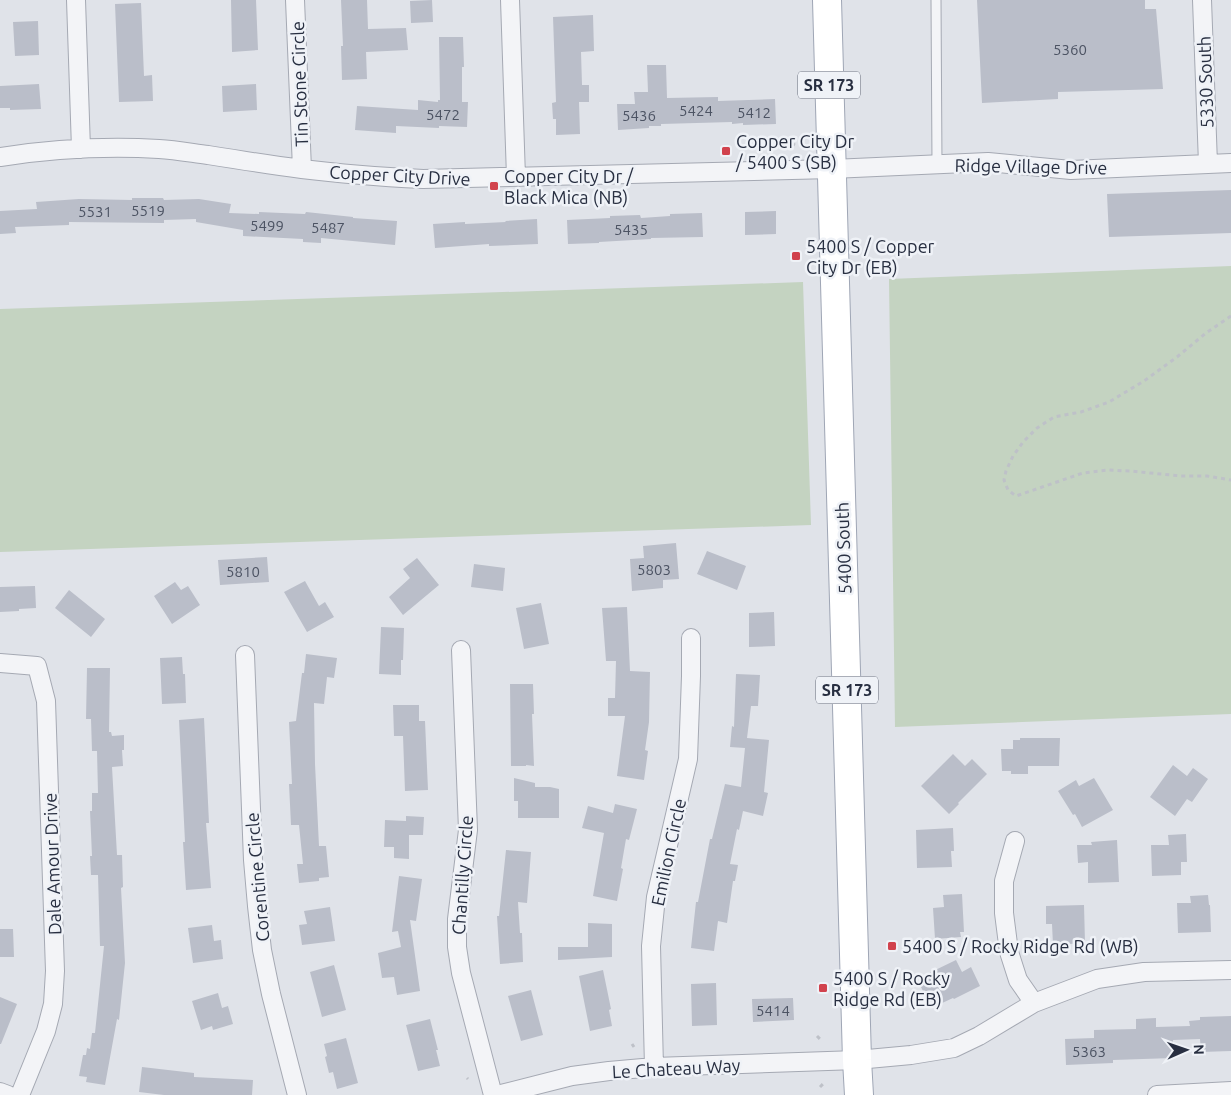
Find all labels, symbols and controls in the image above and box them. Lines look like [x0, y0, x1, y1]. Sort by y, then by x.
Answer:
street label: Tin Stone Circle [287, 21, 311, 147]
street label: 5330 South [1193, 36, 1217, 128]
house number: 5360 [1053, 41, 1087, 58]
road number: SR 173 [798, 72, 860, 98]
house number: 5424 [679, 102, 713, 119]
house number: 5412 [737, 104, 771, 121]
house number: 5472 [426, 106, 460, 123]
house number: 5436 [622, 107, 656, 124]
place label: Copper City Dr / 5400 S (SB) [735, 131, 854, 173]
marker: Copper City Dr / 5400 S (SB) [720, 145, 732, 157]
street label: Ridge Village Drive [955, 155, 1107, 177]
street label: Copper City Drive [329, 161, 471, 189]
place label: Copper City Dr / Black Mica (NB) [504, 166, 634, 208]
marker: Copper City Dr / Black Mica (NB) [488, 180, 500, 192]
house number: 5519 [131, 202, 165, 219]
house number: 5531 [78, 203, 112, 220]
house number: 5499 [250, 217, 284, 234]
house number: 5487 [311, 219, 345, 236]
house number: 5435 [614, 221, 648, 238]
place label: 5400 S / Copper City Dr (EB) [806, 236, 935, 278]
marker: 5400 S / Copper City Dr (EB) [790, 250, 802, 262]
street label: 5400 South [831, 502, 855, 594]
house number: 5803 [637, 561, 671, 578]
house number: 5810 [226, 563, 260, 580]
road number: SR 173 [816, 676, 878, 704]
street label: Dale Amour Drive [40, 793, 64, 935]
street label: Emilion Circle [647, 796, 689, 908]
street label: Corentine Circle [241, 812, 273, 942]
street label: Chantilly Circle [448, 815, 476, 935]
place label: 5400 S / Rocky Ridge Rd (WB) [902, 936, 1139, 957]
marker: 5400 S / Rocky Ridge Rd (WB) [886, 940, 898, 952]
place label: 5400 S / Rocky Ridge Rd (EB) [833, 968, 950, 1010]
marker: 5400 S / Rocky Ridge Rd (EB) [817, 982, 829, 994]
house number: 5414 [756, 1002, 790, 1019]
north arrow [1161, 1025, 1211, 1075]
house number: 5363 [1072, 1043, 1106, 1060]
text: N [1191, 1044, 1207, 1055]
street label: Le Chateau Way [611, 1055, 741, 1081]

